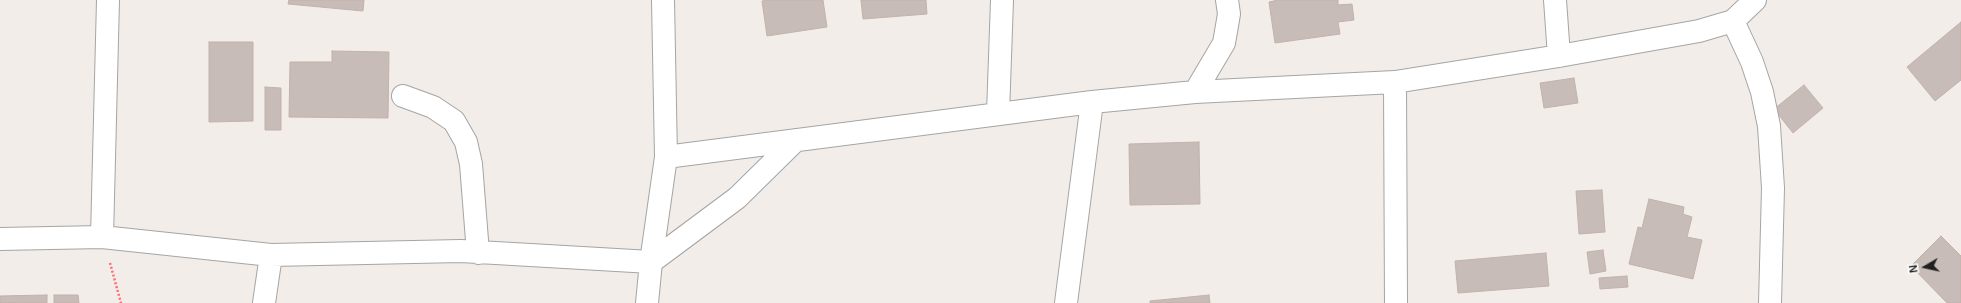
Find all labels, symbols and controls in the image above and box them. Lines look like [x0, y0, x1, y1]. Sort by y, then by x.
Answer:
north arrow [1905, 247, 1945, 287]
text: N [1907, 264, 1920, 274]

